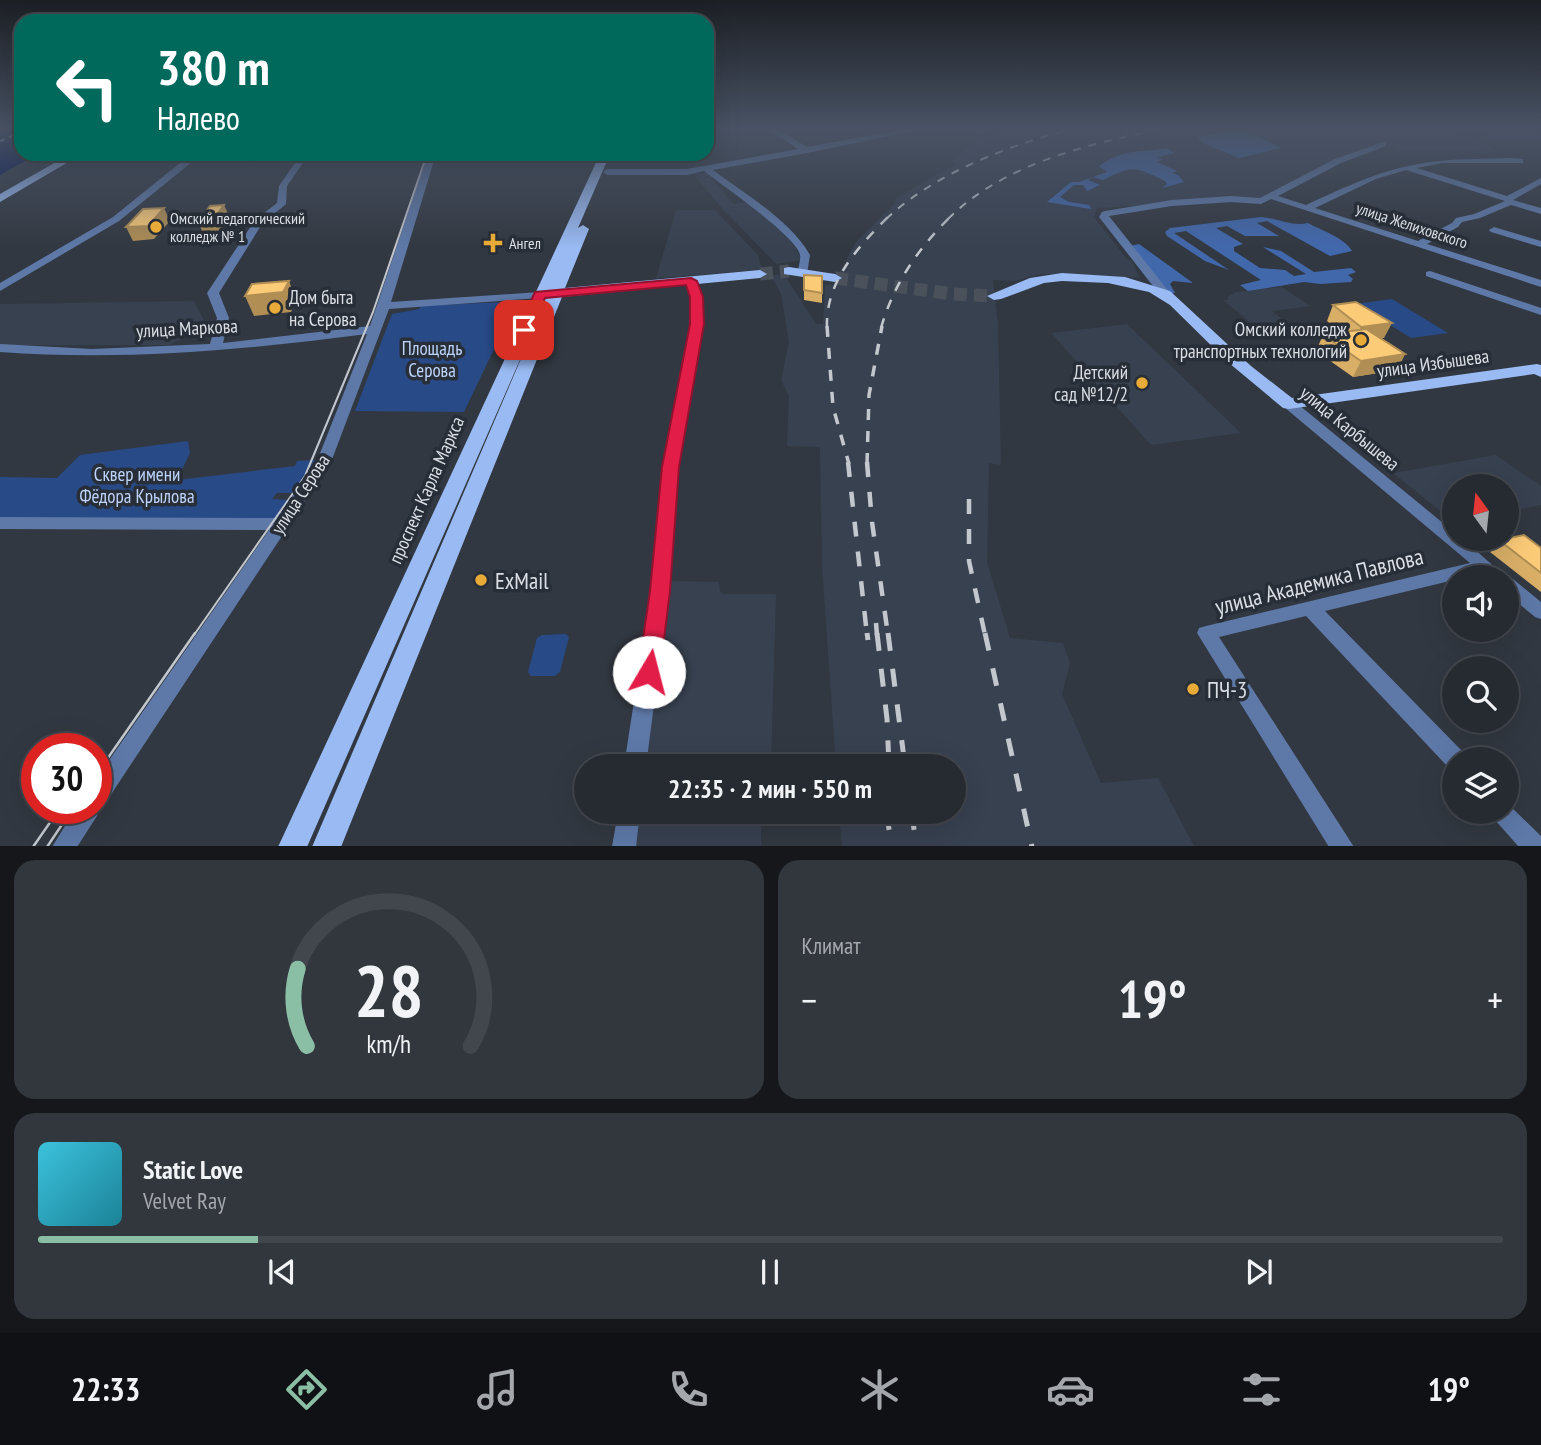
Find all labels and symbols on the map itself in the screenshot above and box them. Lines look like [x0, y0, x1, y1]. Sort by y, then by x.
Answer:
street label: улица Желиховского [1354, 198, 1470, 252]
place label: Омский педагогический колледж № 1 [170, 208, 305, 246]
marker: Омский педагогический колледж № 1 [148, 219, 164, 235]
marker: Ангел [483, 233, 503, 253]
place label: Ангел [509, 233, 541, 253]
place label: Дом быта на Серова [289, 285, 357, 331]
marker: Дом быта на Серова [267, 300, 283, 316]
pin [494, 300, 554, 360]
street label: улица Маркова [136, 313, 238, 343]
place label: Омский колледж транспортных технологий [1174, 317, 1348, 363]
marker: Омский колледж транспортных технологий [1353, 332, 1369, 348]
park label: Площадь Серова [402, 336, 462, 382]
street label: улица Избышева [1375, 343, 1491, 383]
place label: Детский сад №12/2 [1054, 360, 1128, 406]
marker: Детский сад №12/2 [1134, 375, 1150, 391]
street label: улица Карбышева [1295, 381, 1405, 475]
street label: проспект Карла Маркса [383, 413, 469, 567]
street label: улица Серова [265, 449, 335, 539]
park label: Сквер имени Фёдора Крылова [79, 462, 195, 508]
north arrow [1442, 474, 1519, 551]
street label: улица Академика Павлова [1212, 541, 1426, 621]
place label: ExMail [495, 566, 549, 595]
marker: ExMail [473, 572, 489, 588]
position arrow [612, 635, 686, 709]
place label: ПЧ-3 [1207, 675, 1247, 704]
marker: ПЧ-3 [1185, 681, 1201, 697]
speed limit sign: 30 [21, 733, 112, 824]

